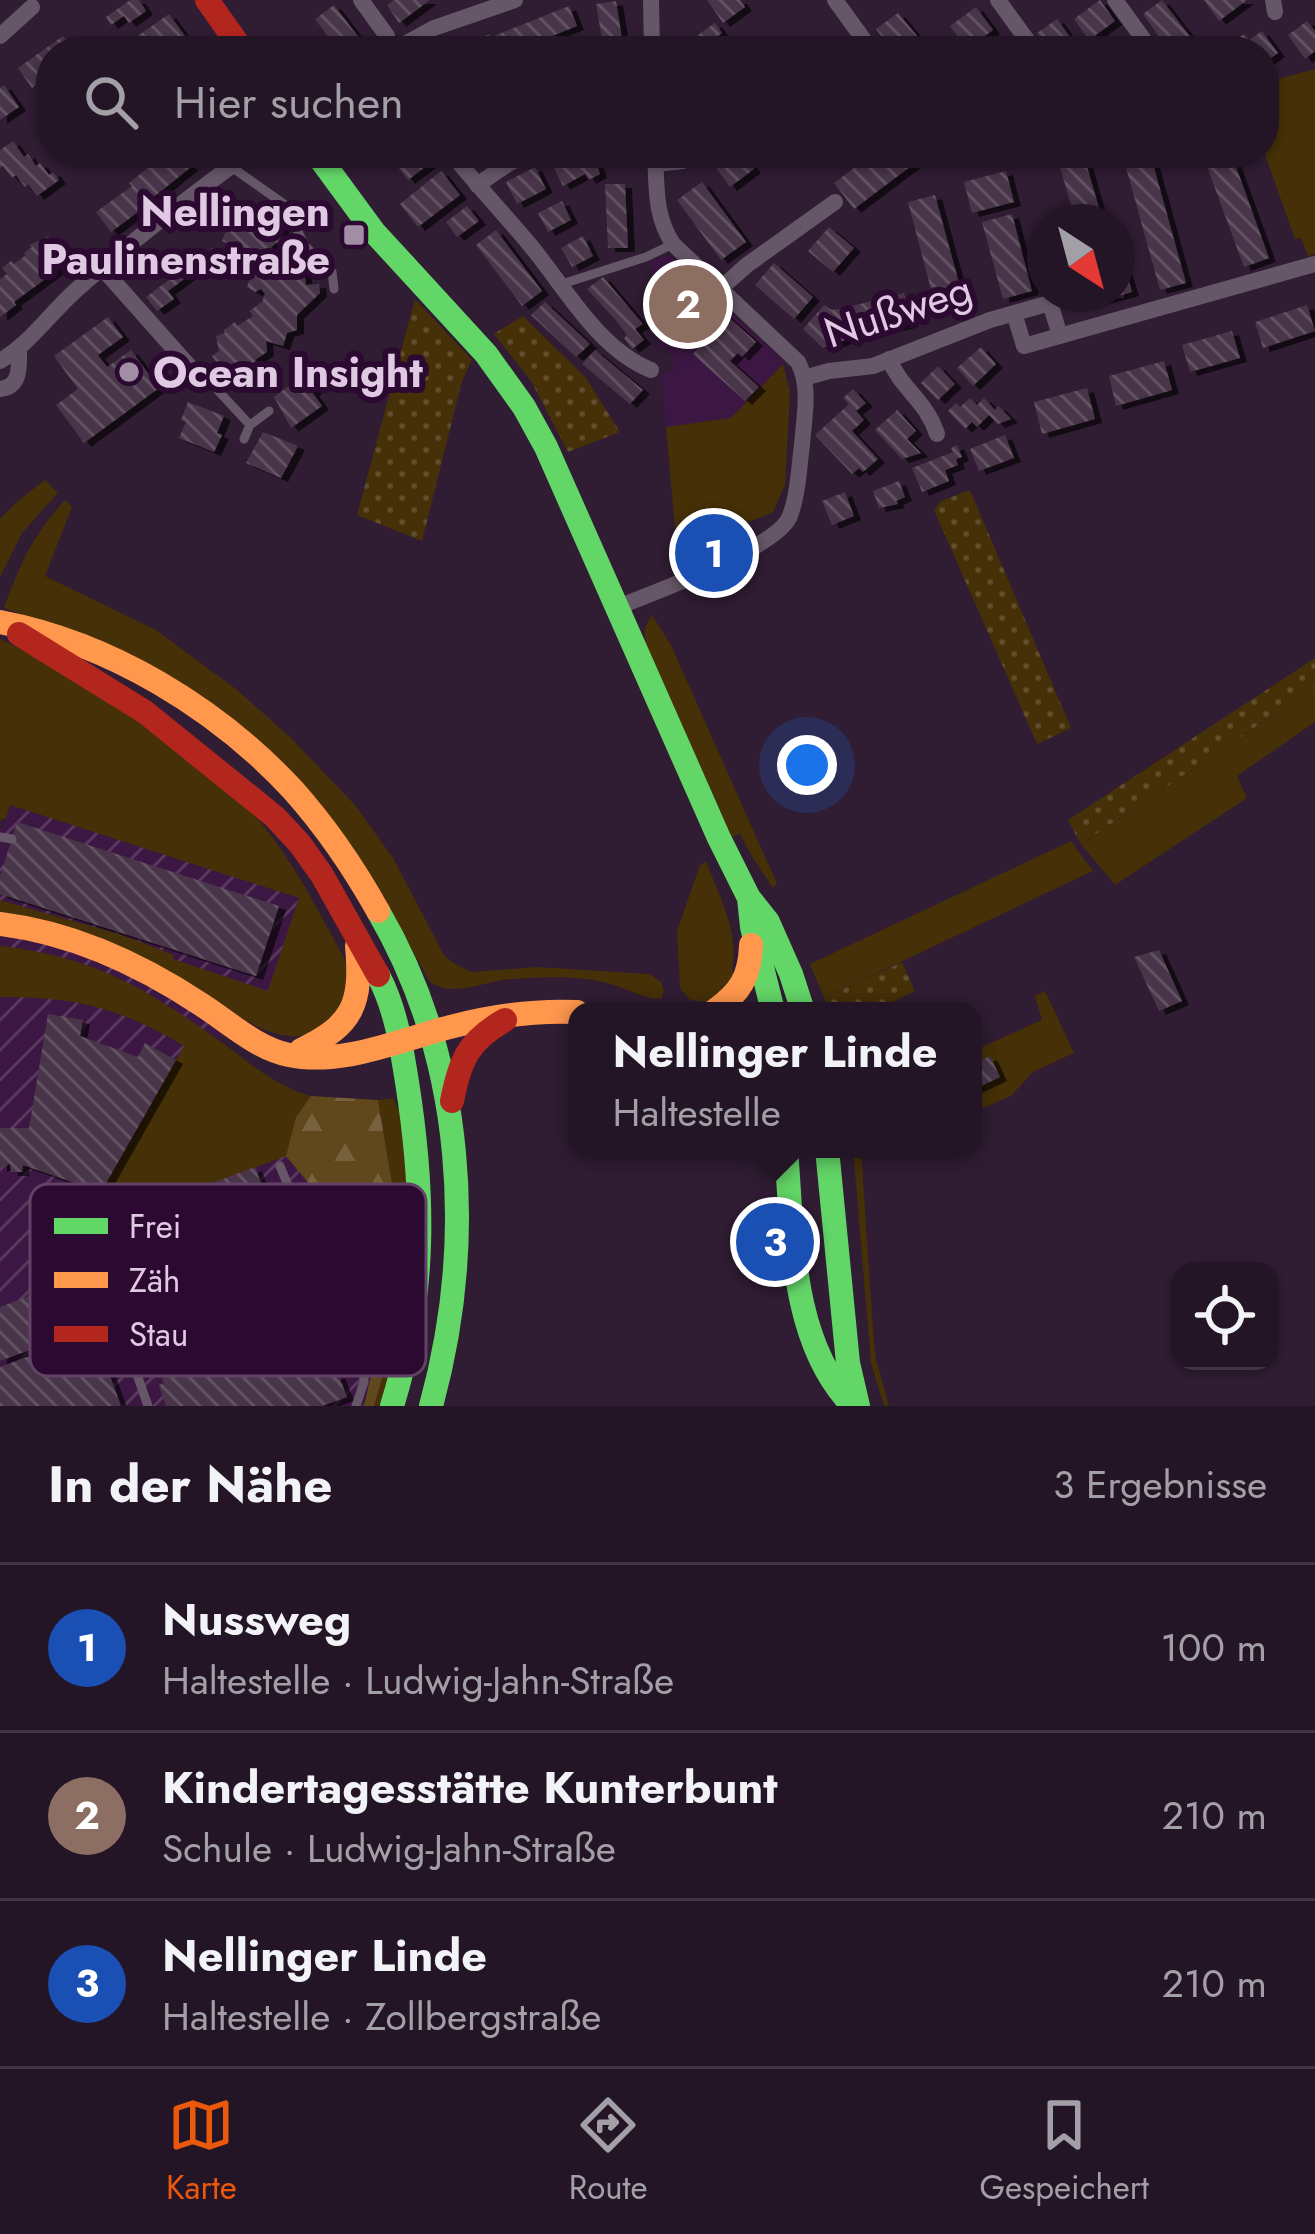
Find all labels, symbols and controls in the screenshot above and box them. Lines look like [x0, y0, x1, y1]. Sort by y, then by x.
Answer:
search box [36, 36, 1279, 168]
icon: search [78, 69, 144, 135]
text: Hier suchen [174, 70, 404, 135]
place label: Nellingen Paulinenstraße [41, 181, 330, 290]
north arrow [1027, 204, 1135, 312]
marker: Nellingen Paulinenstraße [341, 222, 367, 248]
pin: 2 [649, 259, 727, 349]
street label: Nußweg [816, 259, 980, 363]
place label: Ocean Insight [153, 342, 424, 403]
marker: Ocean Insight [116, 359, 142, 385]
pin: 1 [675, 508, 753, 598]
your location [777, 735, 837, 795]
popup [568, 1002, 982, 1158]
text: Nellinger Linde [613, 1019, 937, 1084]
text: Haltestelle [613, 1084, 781, 1141]
legend [30, 1184, 426, 1376]
pin: 3 [736, 1197, 814, 1287]
text: Frei [129, 1203, 181, 1250]
text: Zäh [129, 1257, 180, 1304]
map controls [1171, 1262, 1279, 1370]
button: locate [1171, 1262, 1279, 1370]
text: Stau [129, 1311, 188, 1358]
text: In der Nähe [48, 1447, 332, 1521]
text: 3 Ergebnisse [1053, 1456, 1267, 1513]
text: Nussweg [162, 1587, 351, 1652]
text: 1 [77, 1619, 97, 1676]
text: 100 m [1161, 1619, 1267, 1676]
text: Haltestelle · Ludwig-Jahn-Straße [162, 1652, 674, 1709]
text: Kindertagesstätte Kunterbunt [162, 1755, 778, 1820]
text: 2 [74, 1787, 100, 1844]
text: 210 m [1162, 1787, 1267, 1844]
text: Schule · Ludwig-Jahn-Straße [162, 1820, 616, 1877]
text: Nellinger Linde [162, 1923, 487, 1988]
text: 3 [75, 1955, 99, 2012]
text: 210 m [1162, 1955, 1267, 2012]
text: Haltestelle · Zollbergstraße [162, 1988, 601, 2045]
tab: Karte [166, 2092, 237, 2211]
tab: Route [569, 2092, 647, 2211]
tab: Gespeichert [979, 2092, 1149, 2211]

